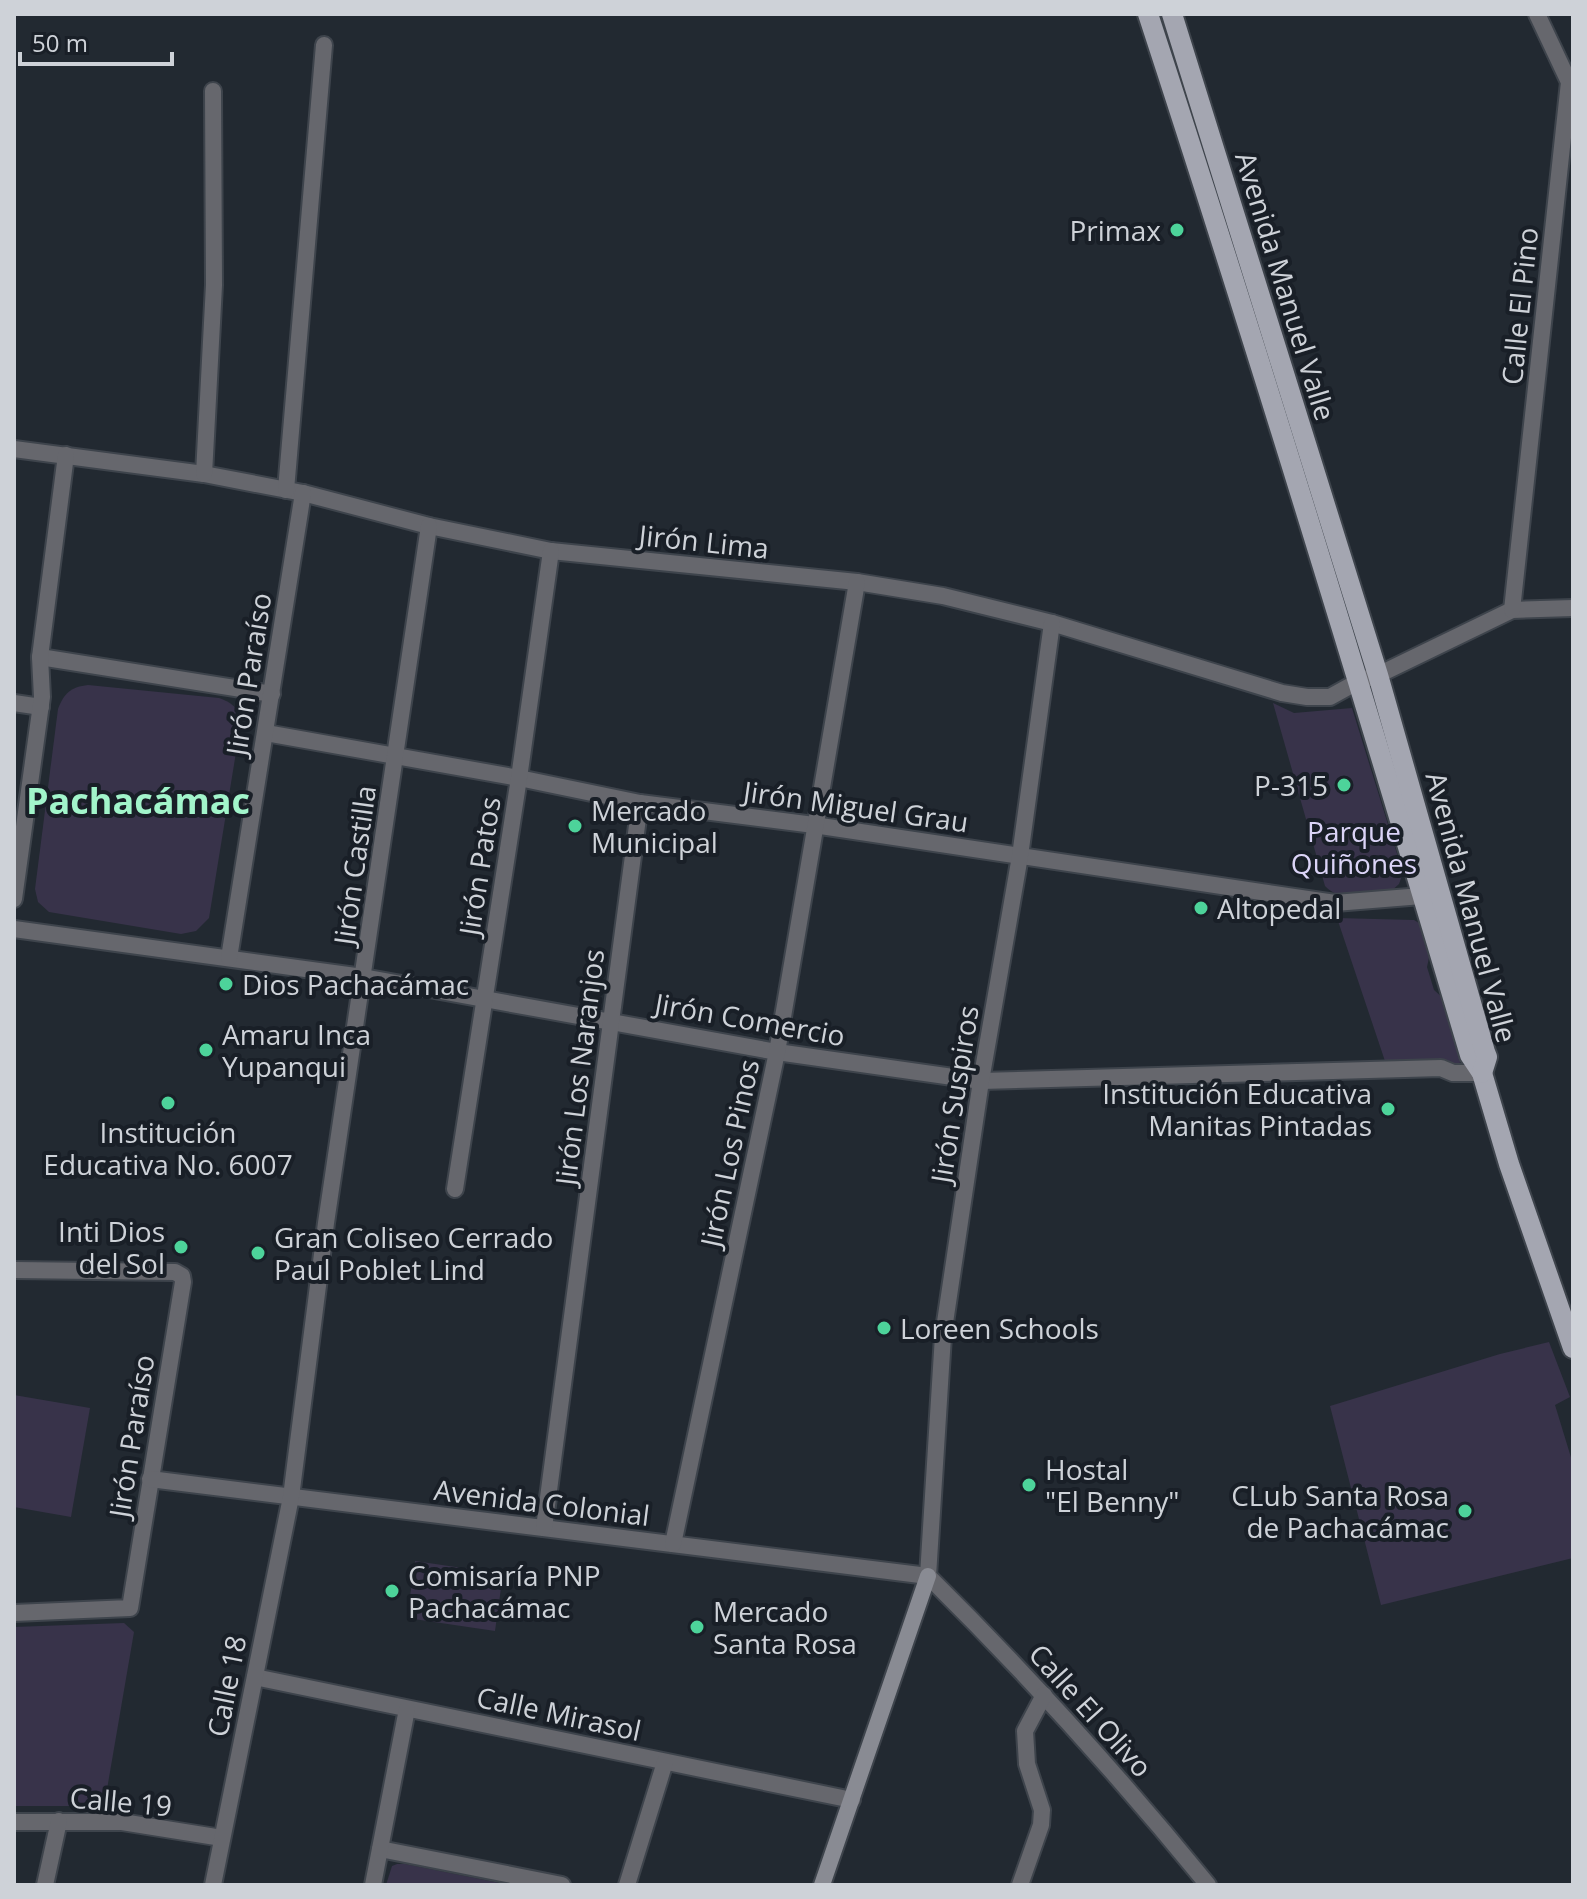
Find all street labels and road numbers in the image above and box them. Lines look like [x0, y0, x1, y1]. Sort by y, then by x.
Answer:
street label: Avenida Manuel Valle [1227, 147, 1345, 425]
street label: Calle El Pino [1492, 225, 1546, 387]
street label: Jirón Lima [634, 515, 771, 567]
street label: Jirón Paraíso [216, 590, 280, 761]
street label: Avenida Manuel Valle [1418, 767, 1526, 1047]
street label: Jirón Miguel Grau [738, 771, 971, 841]
street label: Jirón Castilla [324, 783, 384, 950]
street label: Jirón Patos [449, 794, 509, 941]
street label: Jirón Los Naranjos [545, 947, 612, 1190]
street label: Jirón Comercio [649, 983, 848, 1054]
street label: Jirón Suspiros [921, 1003, 987, 1188]
street label: Jirón Los Pinos [690, 1056, 767, 1253]
street label: Jirón Paraíso [99, 1352, 163, 1523]
street label: Avenida Colonial [432, 1470, 652, 1534]
street label: Calle 18 [198, 1632, 254, 1740]
street label: Calle El Olivo [1021, 1635, 1161, 1785]
street label: Calle Mirasol [473, 1677, 645, 1749]
street label: Calle 19 [68, 1778, 174, 1824]

